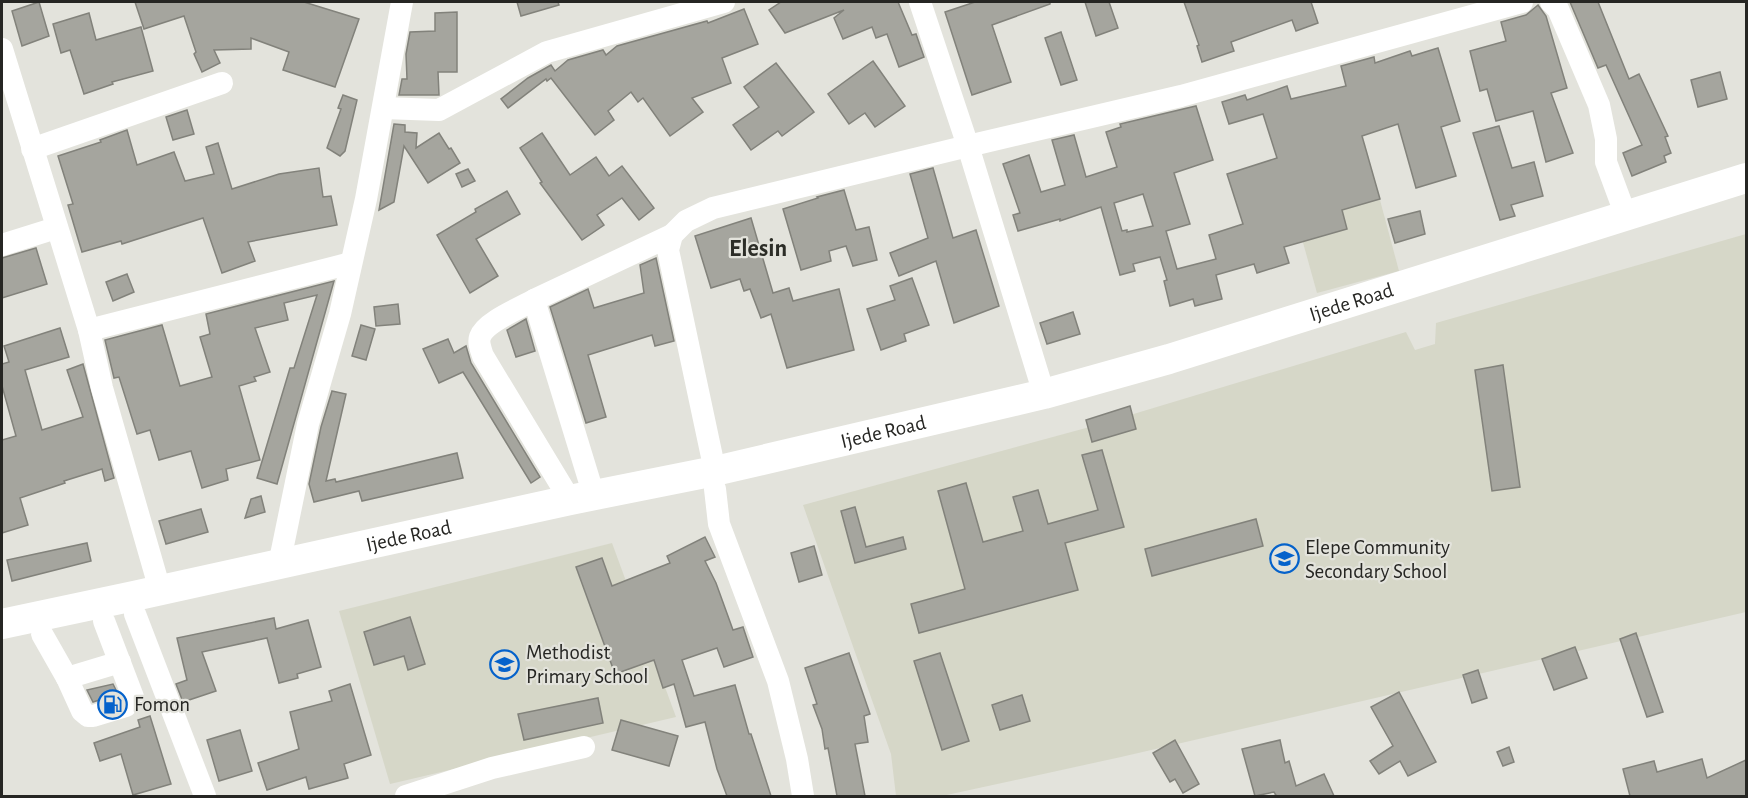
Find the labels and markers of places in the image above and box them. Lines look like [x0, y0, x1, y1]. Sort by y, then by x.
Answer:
place label: Elepe Community Secondary School [1305, 537, 1450, 582]
school or university icon: Elepe Community Secondary School [1268, 543, 1300, 575]
place label: Methodist Primary School [526, 642, 649, 687]
school or university icon: Methodist Primary School [489, 648, 521, 680]
fuel station icon: Fomon [97, 688, 129, 720]
place label: Fomon [134, 694, 190, 715]

